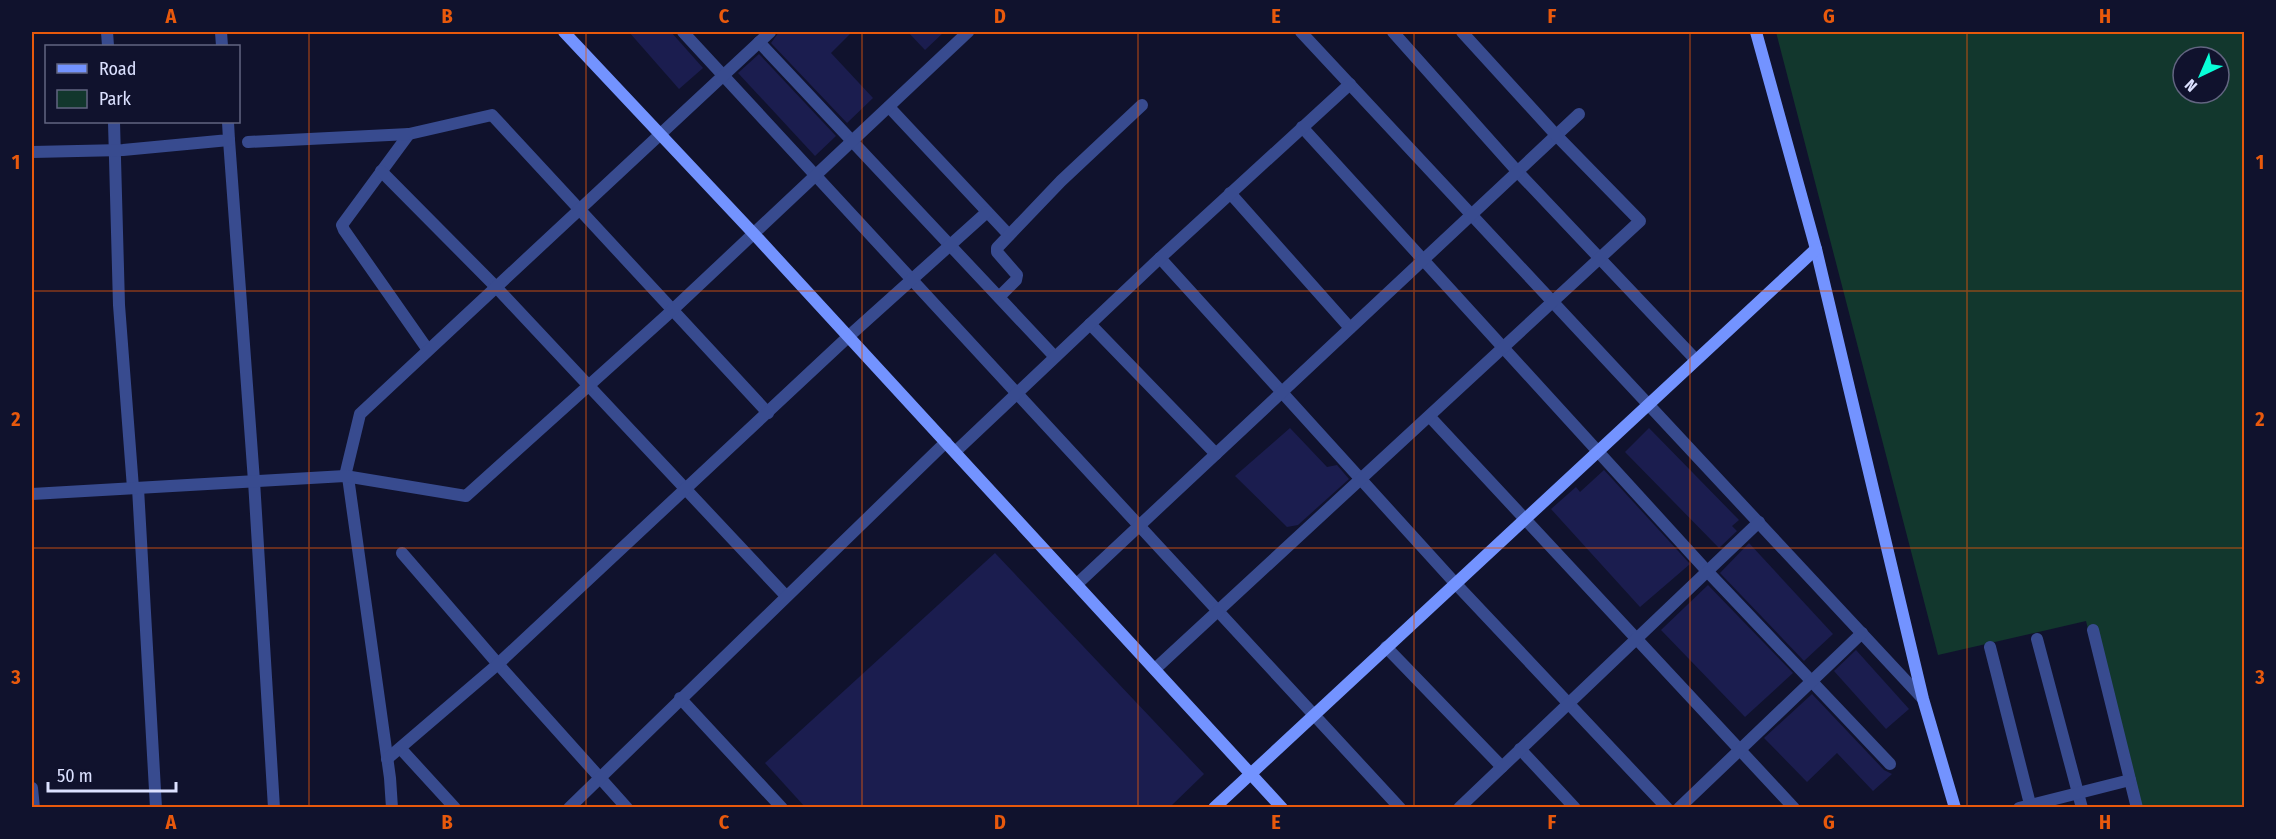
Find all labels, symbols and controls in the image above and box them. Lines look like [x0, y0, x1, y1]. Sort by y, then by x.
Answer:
text: A [165, 4, 178, 28]
text: B [441, 4, 453, 28]
text: C [719, 4, 730, 28]
text: D [994, 4, 1006, 28]
text: E [1271, 4, 1281, 28]
text: F [1548, 4, 1557, 28]
text: G [1823, 4, 1835, 28]
text: H [2099, 4, 2111, 28]
legend [45, 45, 240, 123]
north arrow [2171, 45, 2231, 105]
text: Road [99, 58, 136, 80]
text: N [2181, 75, 2201, 96]
text: Park [99, 88, 132, 110]
text: 1 [12, 150, 20, 174]
text: 1 [2256, 150, 2264, 174]
text: 2 [10, 407, 21, 431]
text: 2 [2254, 407, 2265, 431]
text: 3 [10, 665, 21, 689]
text: 3 [2254, 665, 2265, 689]
scale bar [48, 755, 176, 793]
text: 50 m [57, 765, 93, 787]
text: A [165, 810, 178, 834]
text: B [441, 810, 453, 834]
text: C [719, 810, 730, 834]
text: D [994, 810, 1006, 834]
text: E [1271, 810, 1281, 834]
text: F [1548, 810, 1557, 834]
text: G [1823, 810, 1835, 834]
text: H [2099, 810, 2111, 834]

